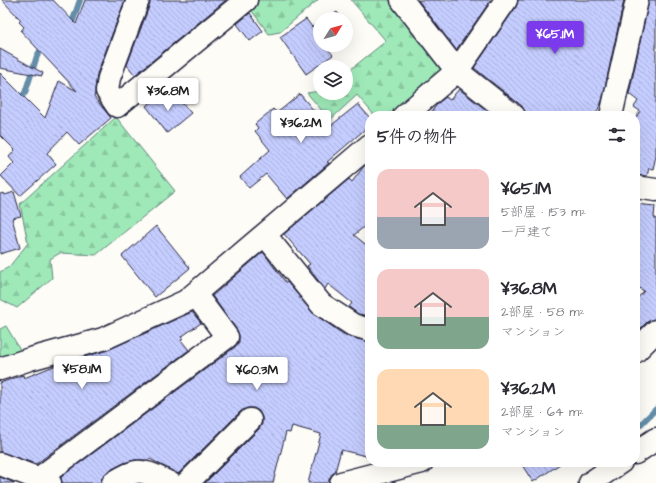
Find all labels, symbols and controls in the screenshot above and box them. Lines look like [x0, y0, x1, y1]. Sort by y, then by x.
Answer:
north arrow [313, 12, 353, 52]
map controls [313, 12, 353, 100]
pin: ¥65.1M [522, 21, 588, 55]
text: ¥65.1M [536, 25, 574, 43]
button: layers [313, 60, 353, 100]
pin: ¥36.8M [135, 78, 201, 112]
text: ¥36.8M [147, 82, 189, 100]
pin: ¥36.2M [268, 110, 334, 144]
text: ¥36.2M [280, 114, 322, 132]
icon: filters [606, 124, 628, 146]
text: 5件の物件 [377, 125, 457, 149]
text: ¥65.1M [501, 177, 551, 201]
icon: home [409, 185, 457, 233]
text: 5部屋 · 153 m² [501, 203, 586, 221]
text: 一戸建て [501, 223, 553, 241]
text: ¥36.8M [501, 277, 557, 301]
icon: home [409, 285, 457, 333]
text: 2部屋 · 58 m² [501, 303, 585, 321]
text: マンション [501, 323, 565, 341]
pin: ¥58.1M [49, 356, 115, 390]
pin: ¥60.3M [224, 357, 290, 391]
text: ¥58.1M [63, 360, 101, 378]
text: ¥60.3M [236, 361, 278, 379]
text: ¥36.2M [501, 377, 556, 401]
icon: home [409, 385, 457, 433]
text: 2部屋 · 64 m² [501, 403, 584, 421]
text: マンション [501, 423, 565, 441]

